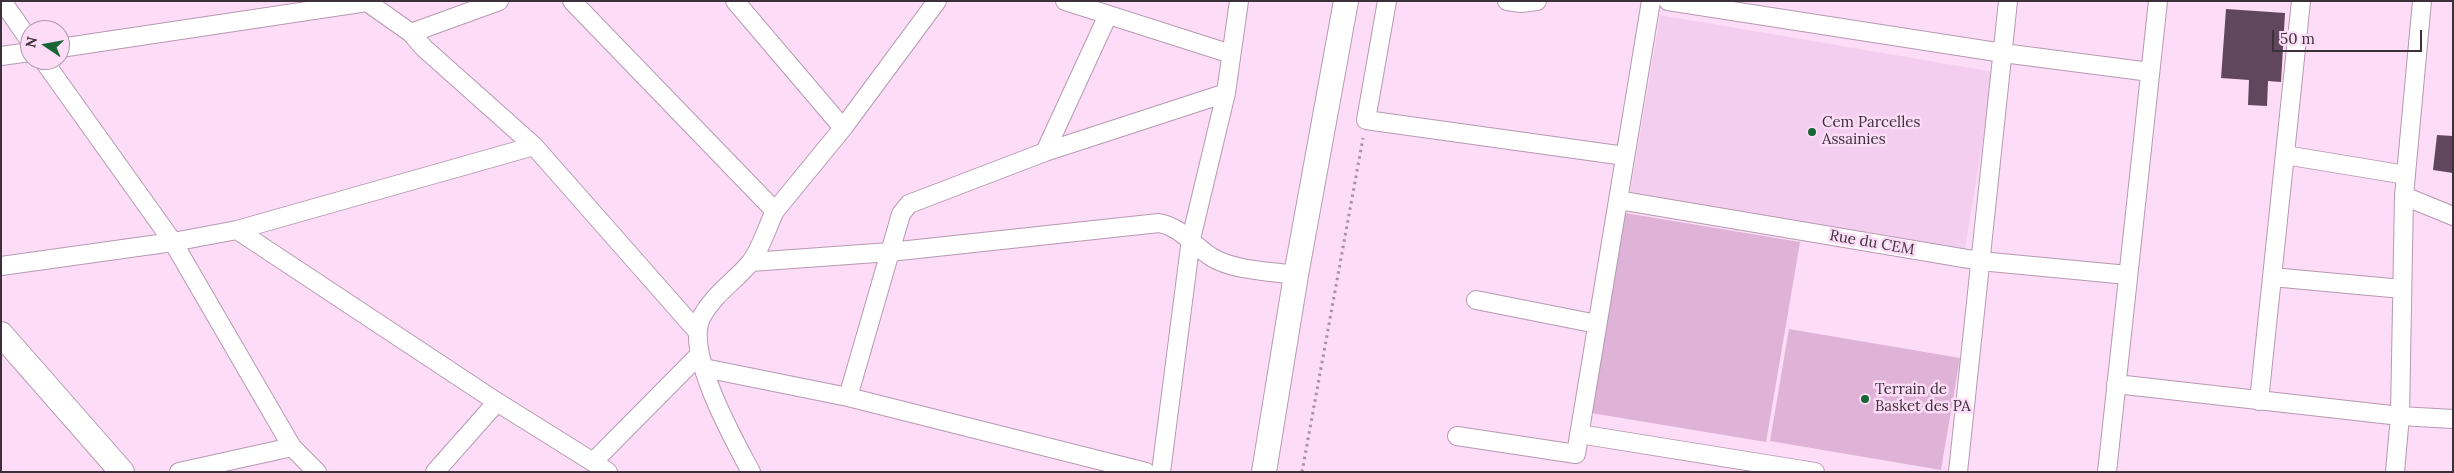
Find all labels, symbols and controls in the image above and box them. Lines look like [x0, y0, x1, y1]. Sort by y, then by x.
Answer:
north arrow [20, 20, 70, 70]
scale bar [2274, 20, 2424, 52]
text: 50 m [2280, 29, 2315, 48]
text: N [21, 35, 41, 49]
place label: Cem Parcelles Assainies [1822, 114, 1920, 149]
marker: Cem Parcelles Assainies [1806, 126, 1818, 138]
street label: Rue du CEM [1828, 227, 1916, 259]
place label: Terrain de Basket des PA [1875, 381, 1971, 416]
marker: Terrain de Basket des PA [1859, 393, 1871, 405]

